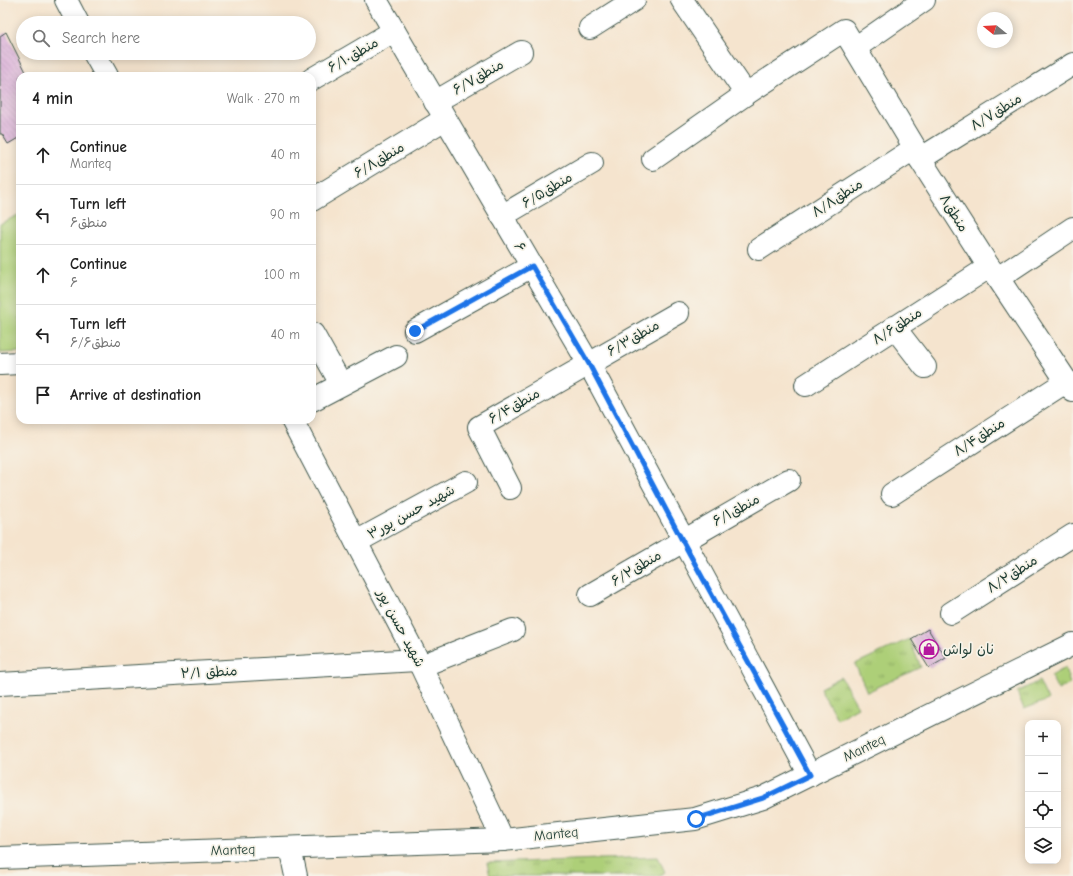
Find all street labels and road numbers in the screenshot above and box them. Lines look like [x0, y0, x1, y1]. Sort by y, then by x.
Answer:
street label: منطق۶/۱۰ [325, 34, 381, 76]
street label: منطق۶/۷ [449, 56, 507, 98]
street label: منطق۸/۷ [967, 90, 1025, 134]
street label: منطق۶/۸ [351, 138, 407, 182]
street label: منطق۶/۵ [519, 168, 575, 212]
street label: منطق۸/۸ [808, 175, 866, 221]
street label: منطق۸ [936, 191, 972, 235]
street label: ۶ [511, 239, 529, 255]
street label: منطق۸/۶ [869, 304, 925, 348]
street label: منطق۶/۳ [604, 316, 662, 360]
street label: منطق۶/۴ [485, 384, 543, 428]
street label: منطق۸/۴ [950, 414, 1008, 460]
street label: شهید حسن پور۳ [364, 481, 458, 544]
street label: منطق۶/۱ [709, 490, 763, 530]
street label: منطق۶/۲ [608, 546, 664, 590]
street label: منطق۸/۲ [983, 551, 1041, 597]
street label: شهید حسن پور [372, 585, 429, 670]
street label: منطق ۲/۱ [180, 662, 238, 682]
street label: Manteq [840, 731, 888, 765]
street label: Manteq [533, 823, 579, 845]
street label: Manteq [210, 841, 256, 859]

